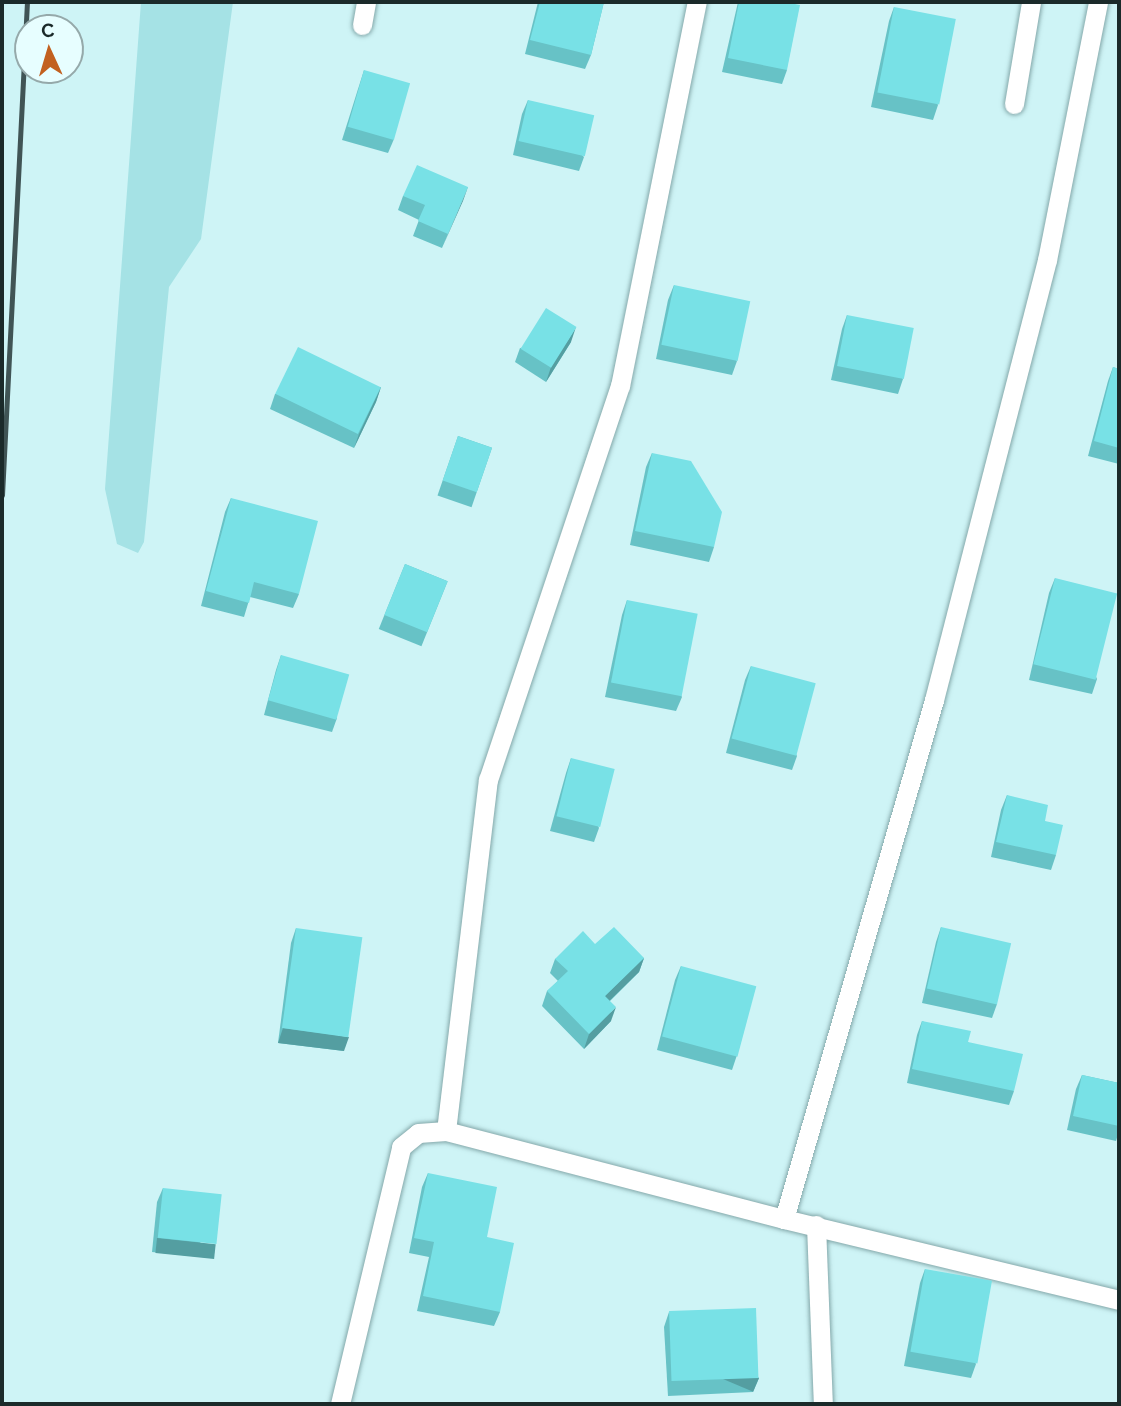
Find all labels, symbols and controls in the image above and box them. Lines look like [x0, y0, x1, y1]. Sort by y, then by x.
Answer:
north arrow [14, 14, 84, 84]
text: С [40, 19, 55, 41]

